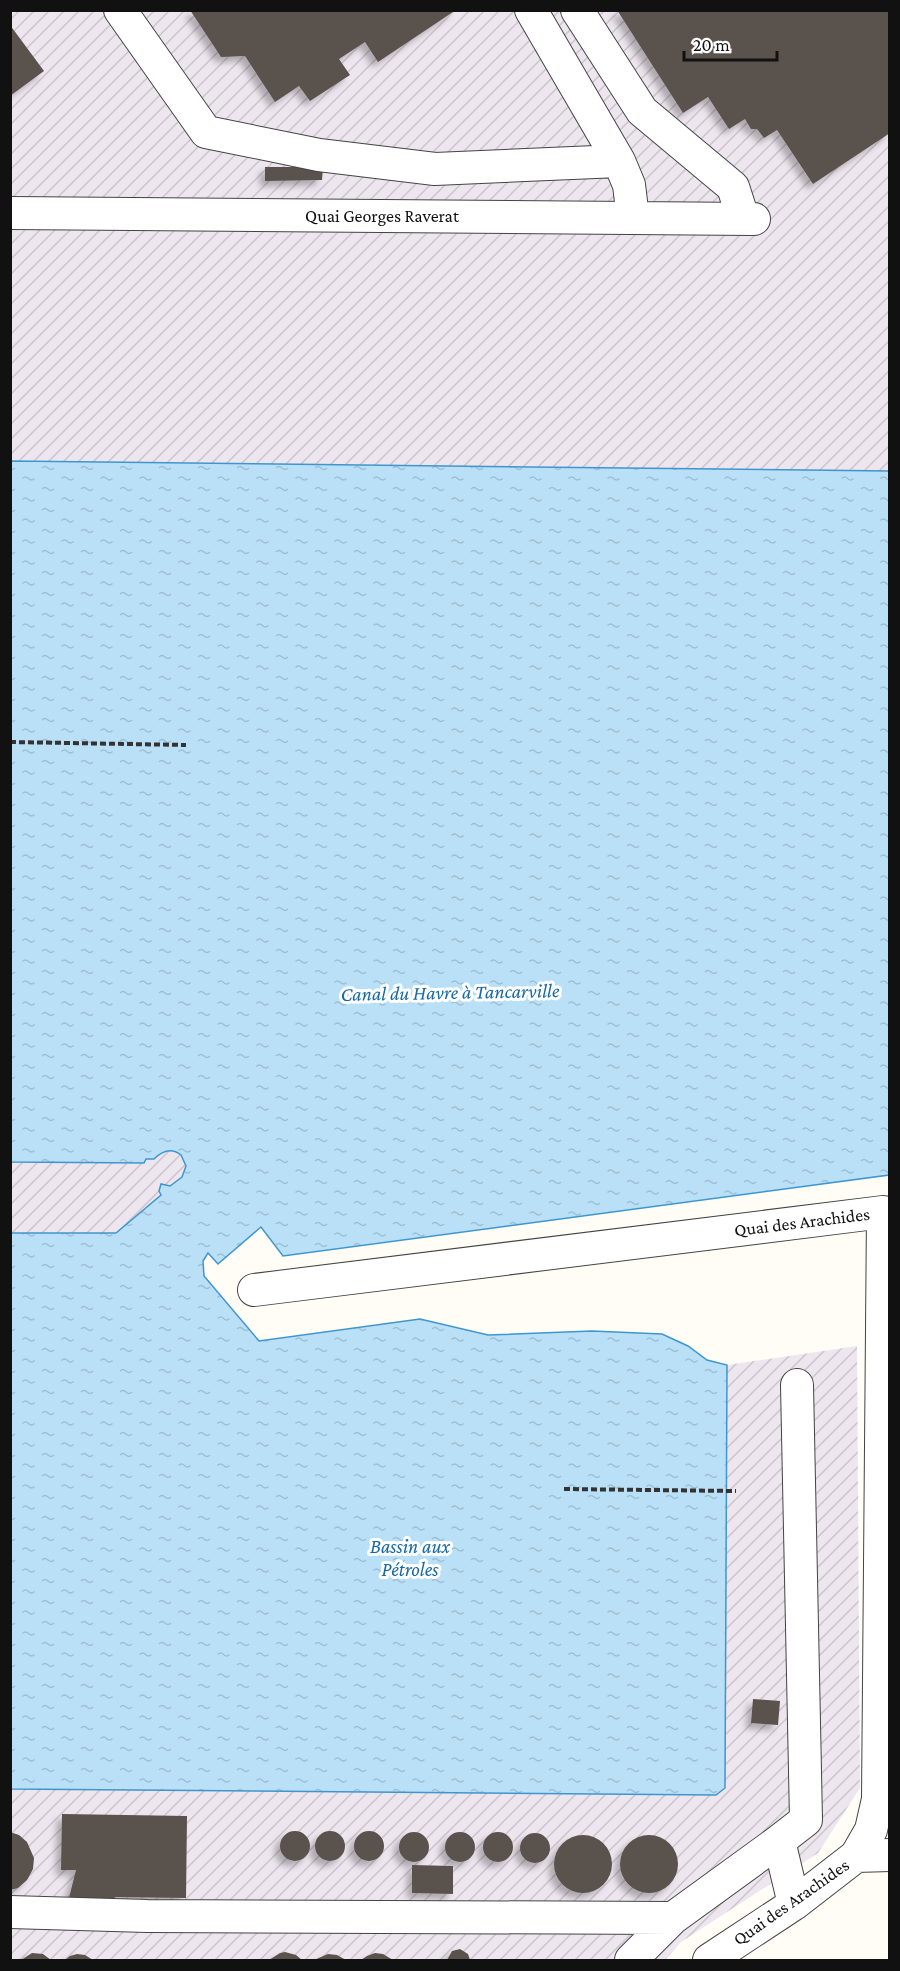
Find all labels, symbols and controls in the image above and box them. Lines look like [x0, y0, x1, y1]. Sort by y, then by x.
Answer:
scale bar [684, 24, 777, 62]
text: 20 m [693, 35, 730, 55]
street label: Quai Georges Raverat [305, 206, 460, 226]
water label: Canal du Havre à Tancarville [340, 979, 560, 1005]
street label: Quai des Arachides [733, 1204, 871, 1240]
water label: Bassin aux Pétroles [370, 1535, 450, 1580]
street label: Quai des Arachides [729, 1855, 853, 1949]

